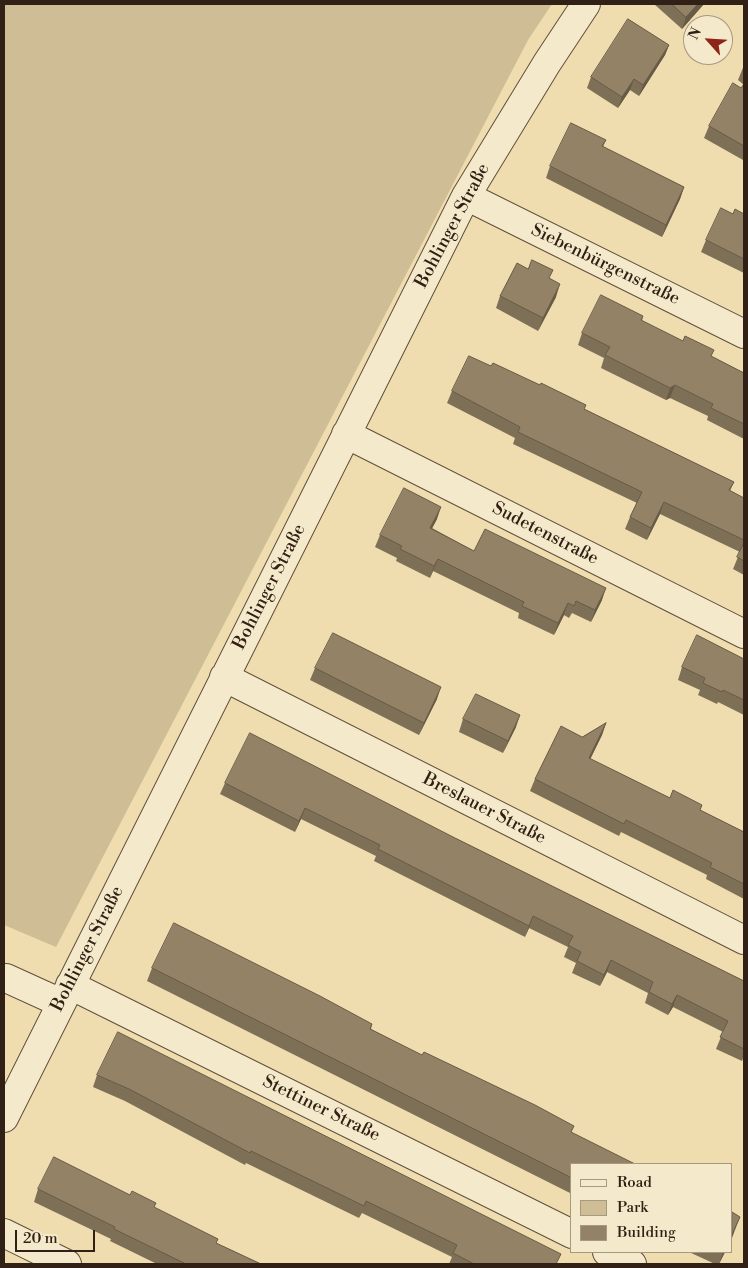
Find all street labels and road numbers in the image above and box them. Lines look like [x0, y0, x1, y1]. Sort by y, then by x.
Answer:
street label: Bohlinger Straße [411, 160, 495, 292]
street label: Siebenbürgenstraße [527, 220, 683, 310]
street label: Sudetenstraße [488, 498, 602, 570]
street label: Bohlinger Straße [229, 521, 311, 653]
street label: Breslauer Straße [419, 769, 549, 849]
street label: Bohlinger Straße [47, 883, 129, 1015]
street label: Stettiner Straße [259, 1071, 383, 1147]

